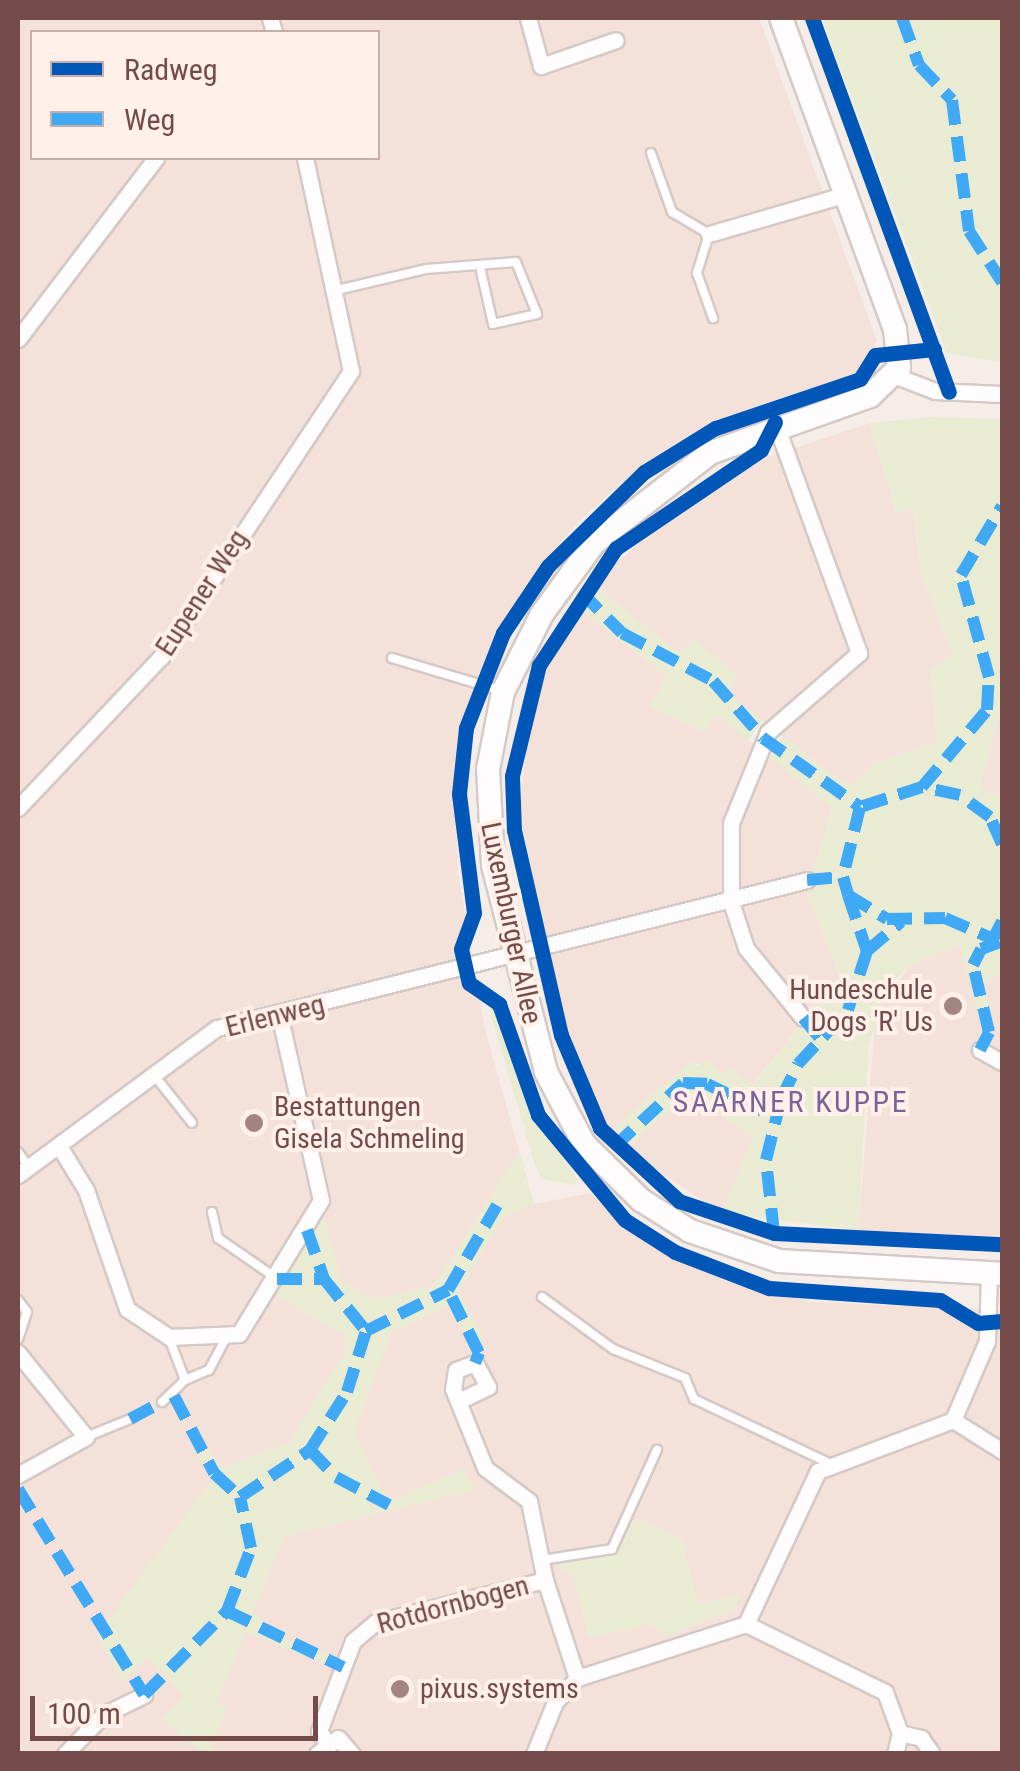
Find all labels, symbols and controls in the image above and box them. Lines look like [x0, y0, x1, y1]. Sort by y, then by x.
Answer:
legend [30, 30, 380, 160]
text: Radweg [124, 52, 218, 87]
text: Weg [124, 102, 175, 137]
street label: Eupener Weg [149, 524, 255, 662]
street label: Luxemburger Allee [473, 819, 549, 1027]
place label: Hundeschule Dogs 'R' Us [789, 973, 933, 1039]
street label: Erlenweg [222, 988, 328, 1044]
marker: Hundeschule Dogs 'R' Us [942, 995, 964, 1017]
district label: SAARNER KUPPE [673, 1084, 909, 1120]
place label: Bestattungen Gisela Schmeling [274, 1090, 465, 1156]
marker: Bestattungen Gisela Schmeling [243, 1112, 265, 1134]
street label: Rotdornbogen [374, 1569, 532, 1641]
place label: pixus.systems [420, 1672, 579, 1706]
scale bar [35, 1676, 322, 1738]
marker: pixus.systems [389, 1678, 411, 1700]
text: 100 m [47, 1696, 121, 1731]

